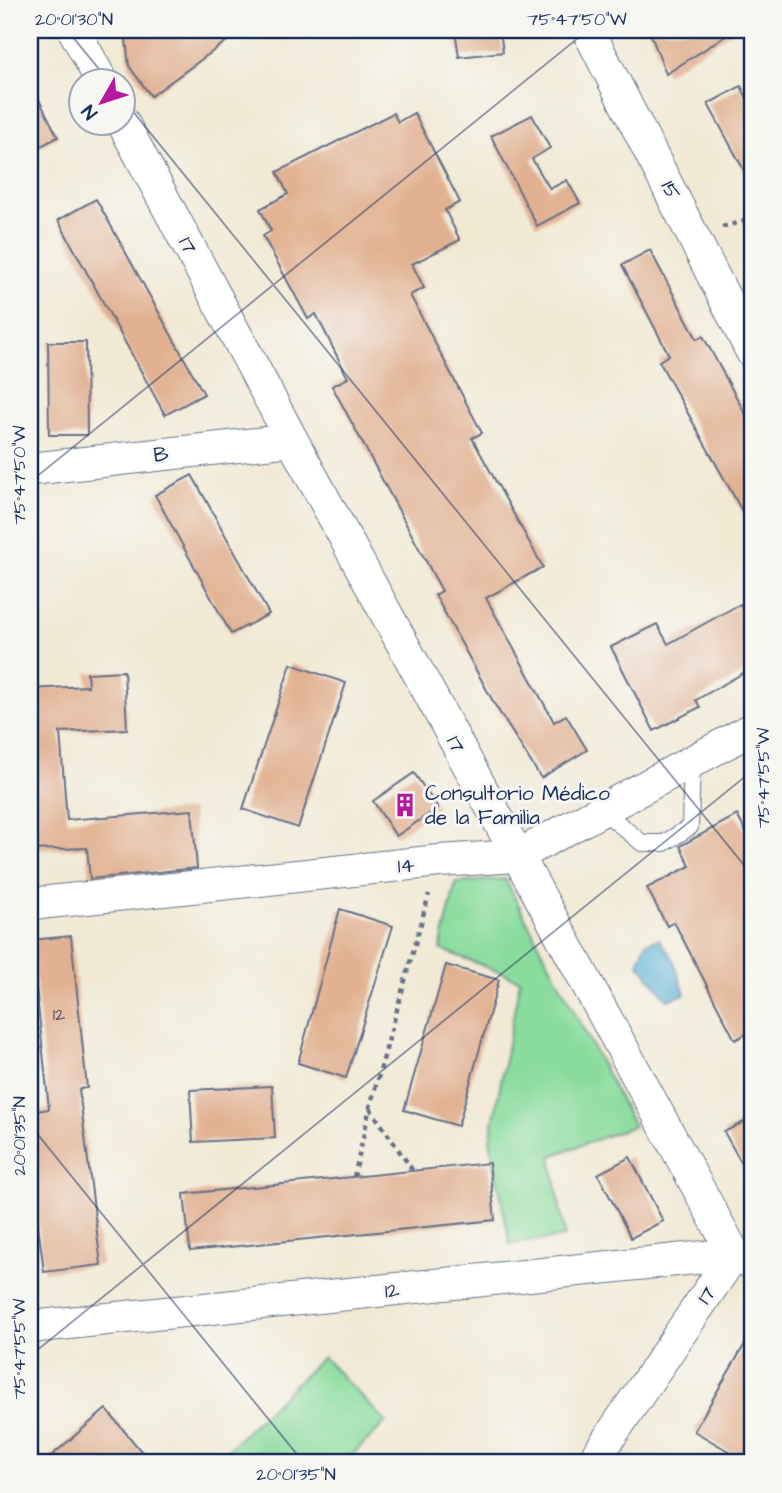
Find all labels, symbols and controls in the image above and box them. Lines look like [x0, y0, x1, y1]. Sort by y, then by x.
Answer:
text: 20°01'30"N [35, 7, 113, 32]
text: 75°47'50"W [527, 7, 627, 32]
north arrow [66, 66, 136, 136]
text: N [76, 99, 104, 125]
street label: 15 [654, 176, 688, 205]
street label: 17 [171, 232, 204, 259]
text: 75°47'50"W [7, 425, 32, 525]
street label: B [152, 439, 170, 470]
text: 75°47'55"W [751, 728, 776, 828]
street label: 17 [439, 731, 472, 758]
place label: Consultorio Médico de la Familia [425, 779, 610, 832]
building icon: Consultorio Médico de la Familia [391, 791, 419, 819]
street label: 14 [396, 850, 416, 881]
house number: 12 [53, 1002, 66, 1027]
text: 20°01'35"N [7, 1096, 32, 1176]
street label: 12 [383, 1275, 401, 1306]
street label: 17 [690, 1281, 723, 1310]
text: 75°47'55"W [7, 1299, 32, 1399]
text: 20°01'35"N [256, 1462, 336, 1487]

